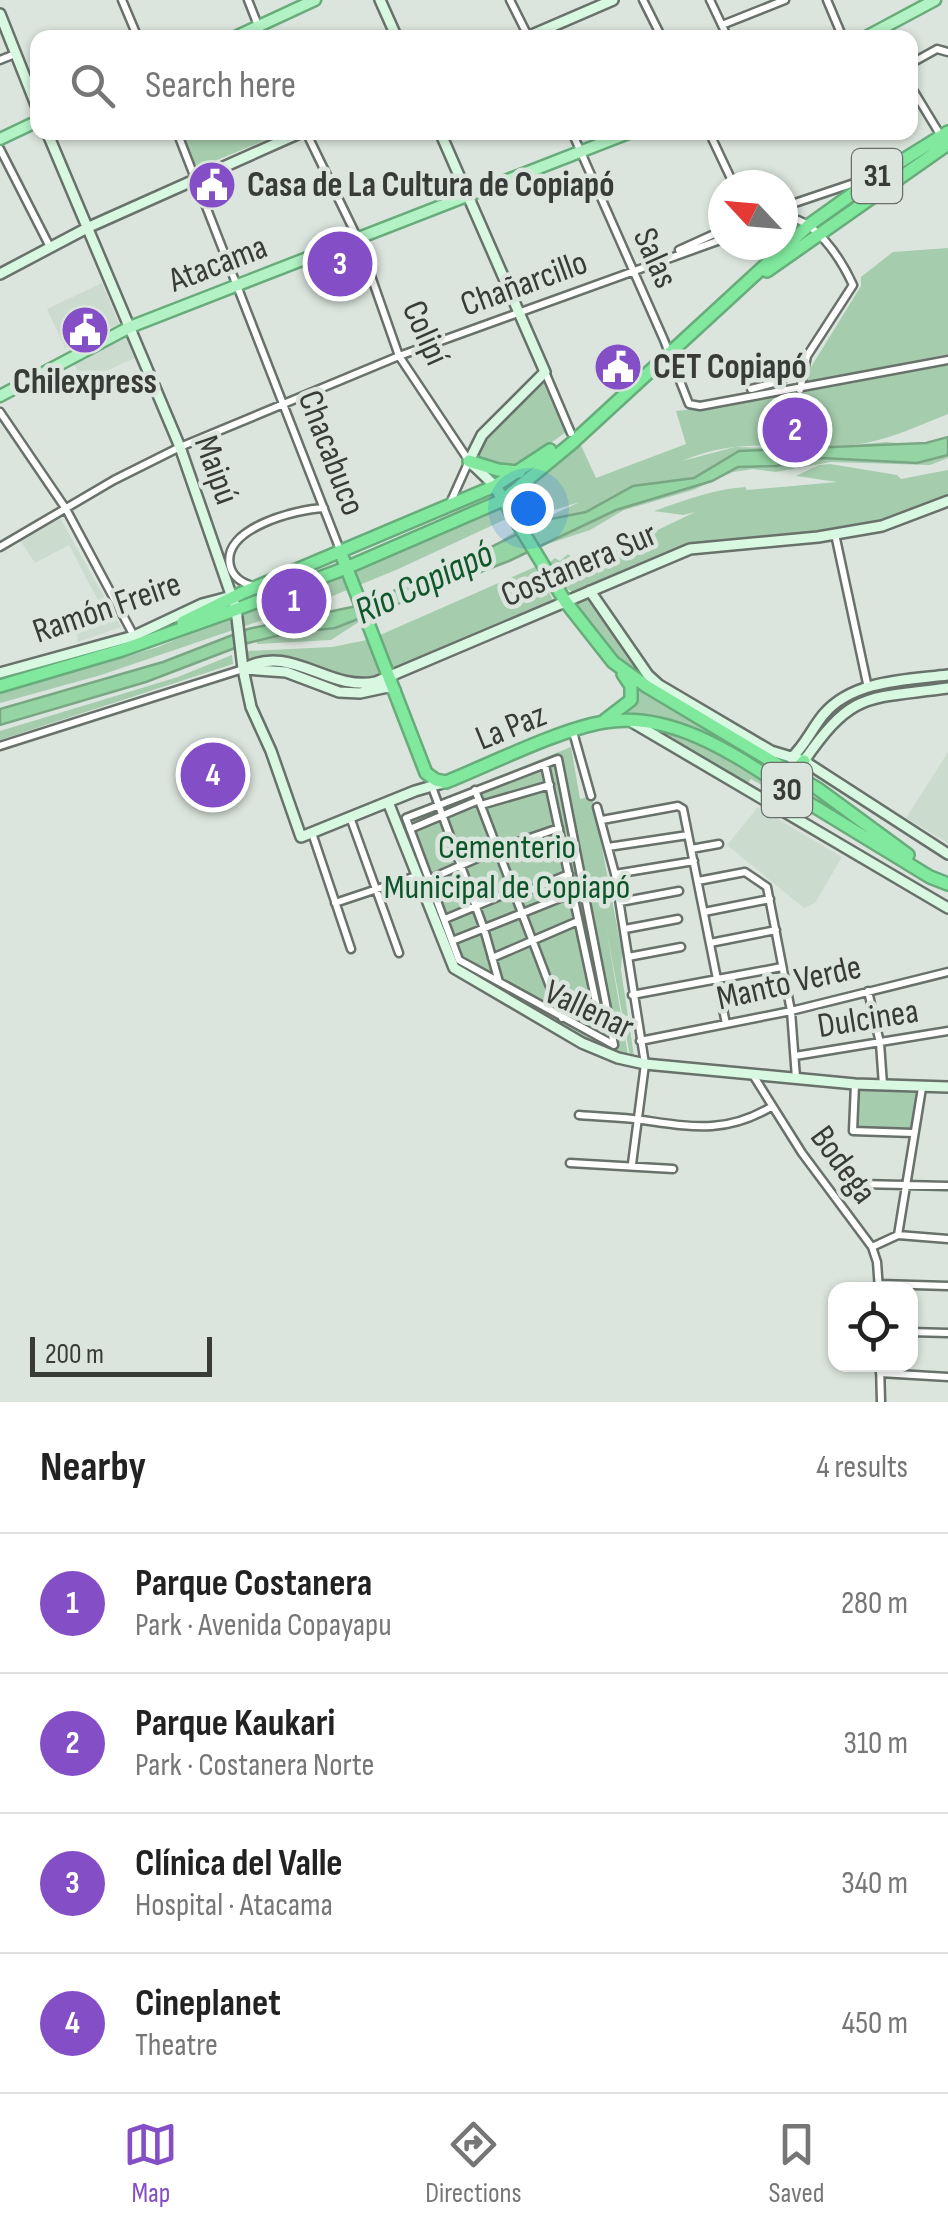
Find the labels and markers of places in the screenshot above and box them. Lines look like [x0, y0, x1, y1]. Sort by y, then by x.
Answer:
public building icon: Casa de La Cultura de Copiapó [186, 159, 238, 211]
place label: Casa de La Cultura de Copiapó [247, 164, 614, 207]
pin: 3 [308, 226, 372, 302]
public building icon: Chilexpress [59, 304, 111, 356]
public building icon: CET Copiapó [592, 341, 644, 393]
place label: CET Copiapó [653, 346, 807, 389]
place label: Chilexpress [13, 361, 157, 404]
pin: 2 [762, 392, 828, 468]
pin: 1 [262, 564, 326, 638]
pin: 4 [180, 738, 246, 812]

